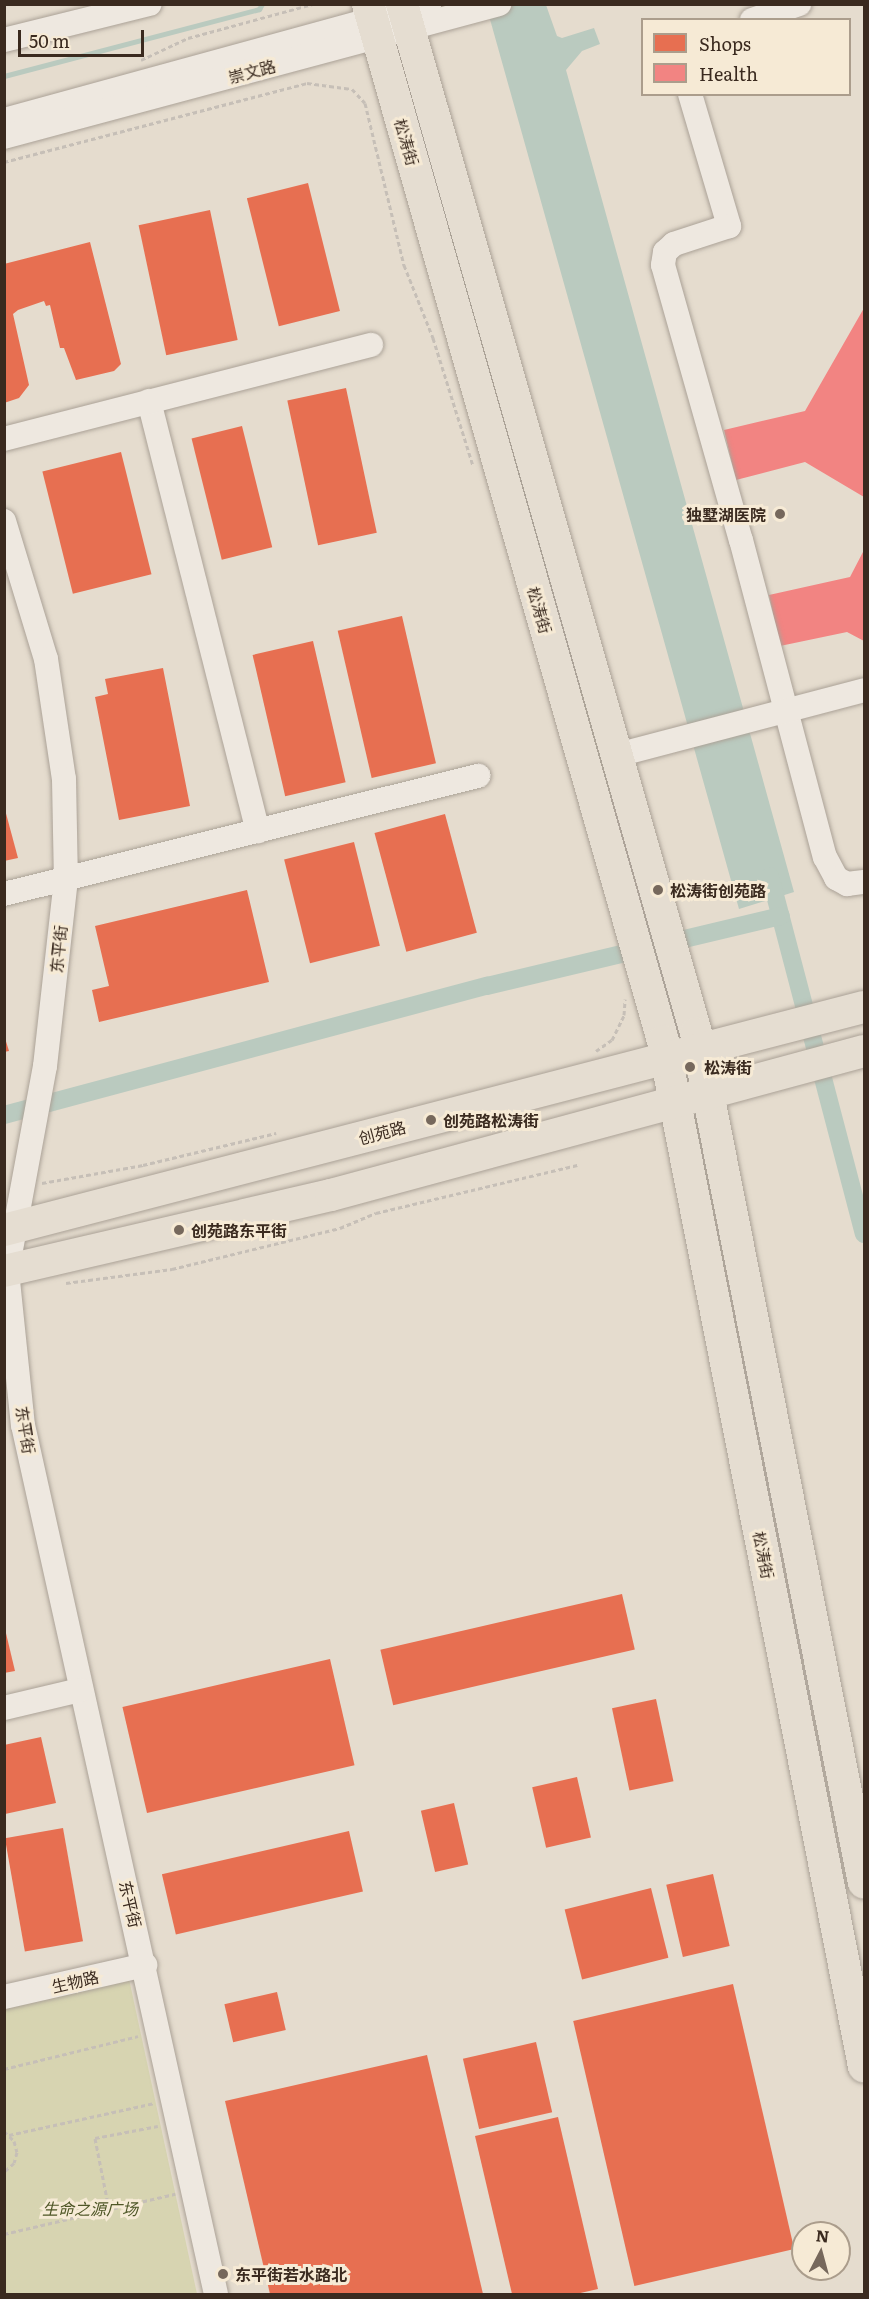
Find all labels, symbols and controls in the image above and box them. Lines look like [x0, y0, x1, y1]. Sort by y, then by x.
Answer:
scale bar [21, 18, 147, 56]
legend [641, 18, 851, 96]
text: 50 m [29, 27, 70, 54]
text: Shops [699, 30, 751, 57]
street label: 崇文路 [226, 56, 278, 86]
text: Health [699, 60, 758, 87]
street label: 松涛街 [391, 116, 423, 168]
place label: 独墅湖医院 [686, 504, 766, 524]
marker: 独墅湖医院 [771, 505, 789, 523]
street label: 松涛街 [524, 584, 556, 636]
place label: 松涛街创苑路 [670, 880, 766, 900]
marker: 松涛街创苑路 [651, 883, 665, 897]
street label: 东平街 [46, 924, 70, 974]
place label: 松涛街 [704, 1057, 752, 1077]
marker: 松涛街 [681, 1058, 699, 1076]
place label: 创苑路松涛街 [443, 1110, 539, 1130]
marker: 创苑路松涛街 [424, 1113, 438, 1127]
street label: 创苑路 [356, 1117, 408, 1147]
place label: 创苑路东平街 [191, 1220, 287, 1240]
marker: 创苑路东平街 [172, 1223, 186, 1237]
street label: 东平街 [13, 1405, 39, 1455]
street label: 松涛街 [750, 1530, 778, 1580]
street label: 东平街 [116, 1878, 146, 1930]
street label: 生物路 [49, 1966, 101, 1996]
park label: 生命之源广场 [42, 2198, 138, 2218]
north arrow [791, 2221, 851, 2281]
text: N [815, 2222, 831, 2248]
place label: 东平街若水路北 [235, 2264, 347, 2284]
marker: 东平街若水路北 [216, 2267, 230, 2281]

